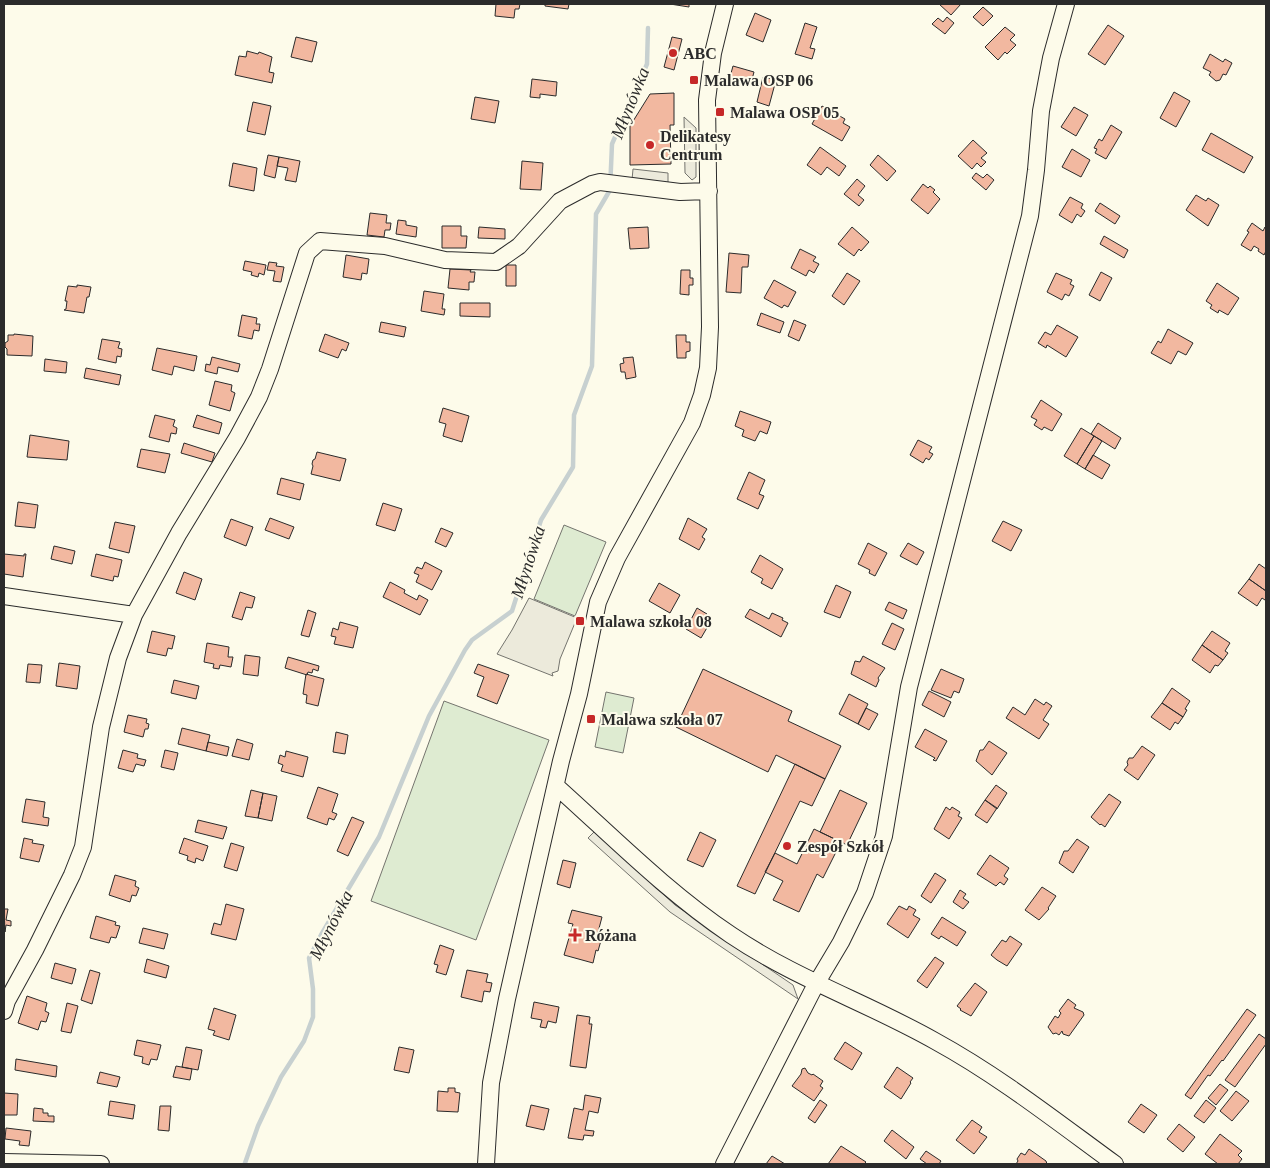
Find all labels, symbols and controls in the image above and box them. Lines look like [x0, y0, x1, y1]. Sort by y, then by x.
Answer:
place label: ABC [683, 45, 717, 62]
marker: ABC [667, 47, 679, 59]
water label: Młynówka [606, 64, 653, 142]
place label: Malawa OSP 06 [704, 72, 813, 89]
marker: Malawa OSP 06 [688, 74, 700, 86]
place label: Malawa OSP 05 [730, 104, 839, 121]
marker: Malawa OSP 05 [714, 106, 726, 118]
place label: Delikatesy Centrum [660, 128, 731, 163]
marker: Delikatesy Centrum [644, 139, 656, 151]
water label: Młynówka [507, 523, 549, 602]
place label: Malawa szkoła 08 [590, 613, 712, 630]
marker: Malawa szkoła 08 [574, 615, 586, 627]
place label: Malawa szkoła 07 [601, 711, 723, 728]
marker: Malawa szkoła 07 [585, 713, 597, 725]
place label: Zespół Szkół [797, 838, 884, 856]
marker: Zespół Szkół [781, 840, 793, 852]
water label: Młynówka [305, 887, 357, 964]
place label: Różana [585, 927, 637, 944]
marker: Różana [569, 929, 581, 941]

